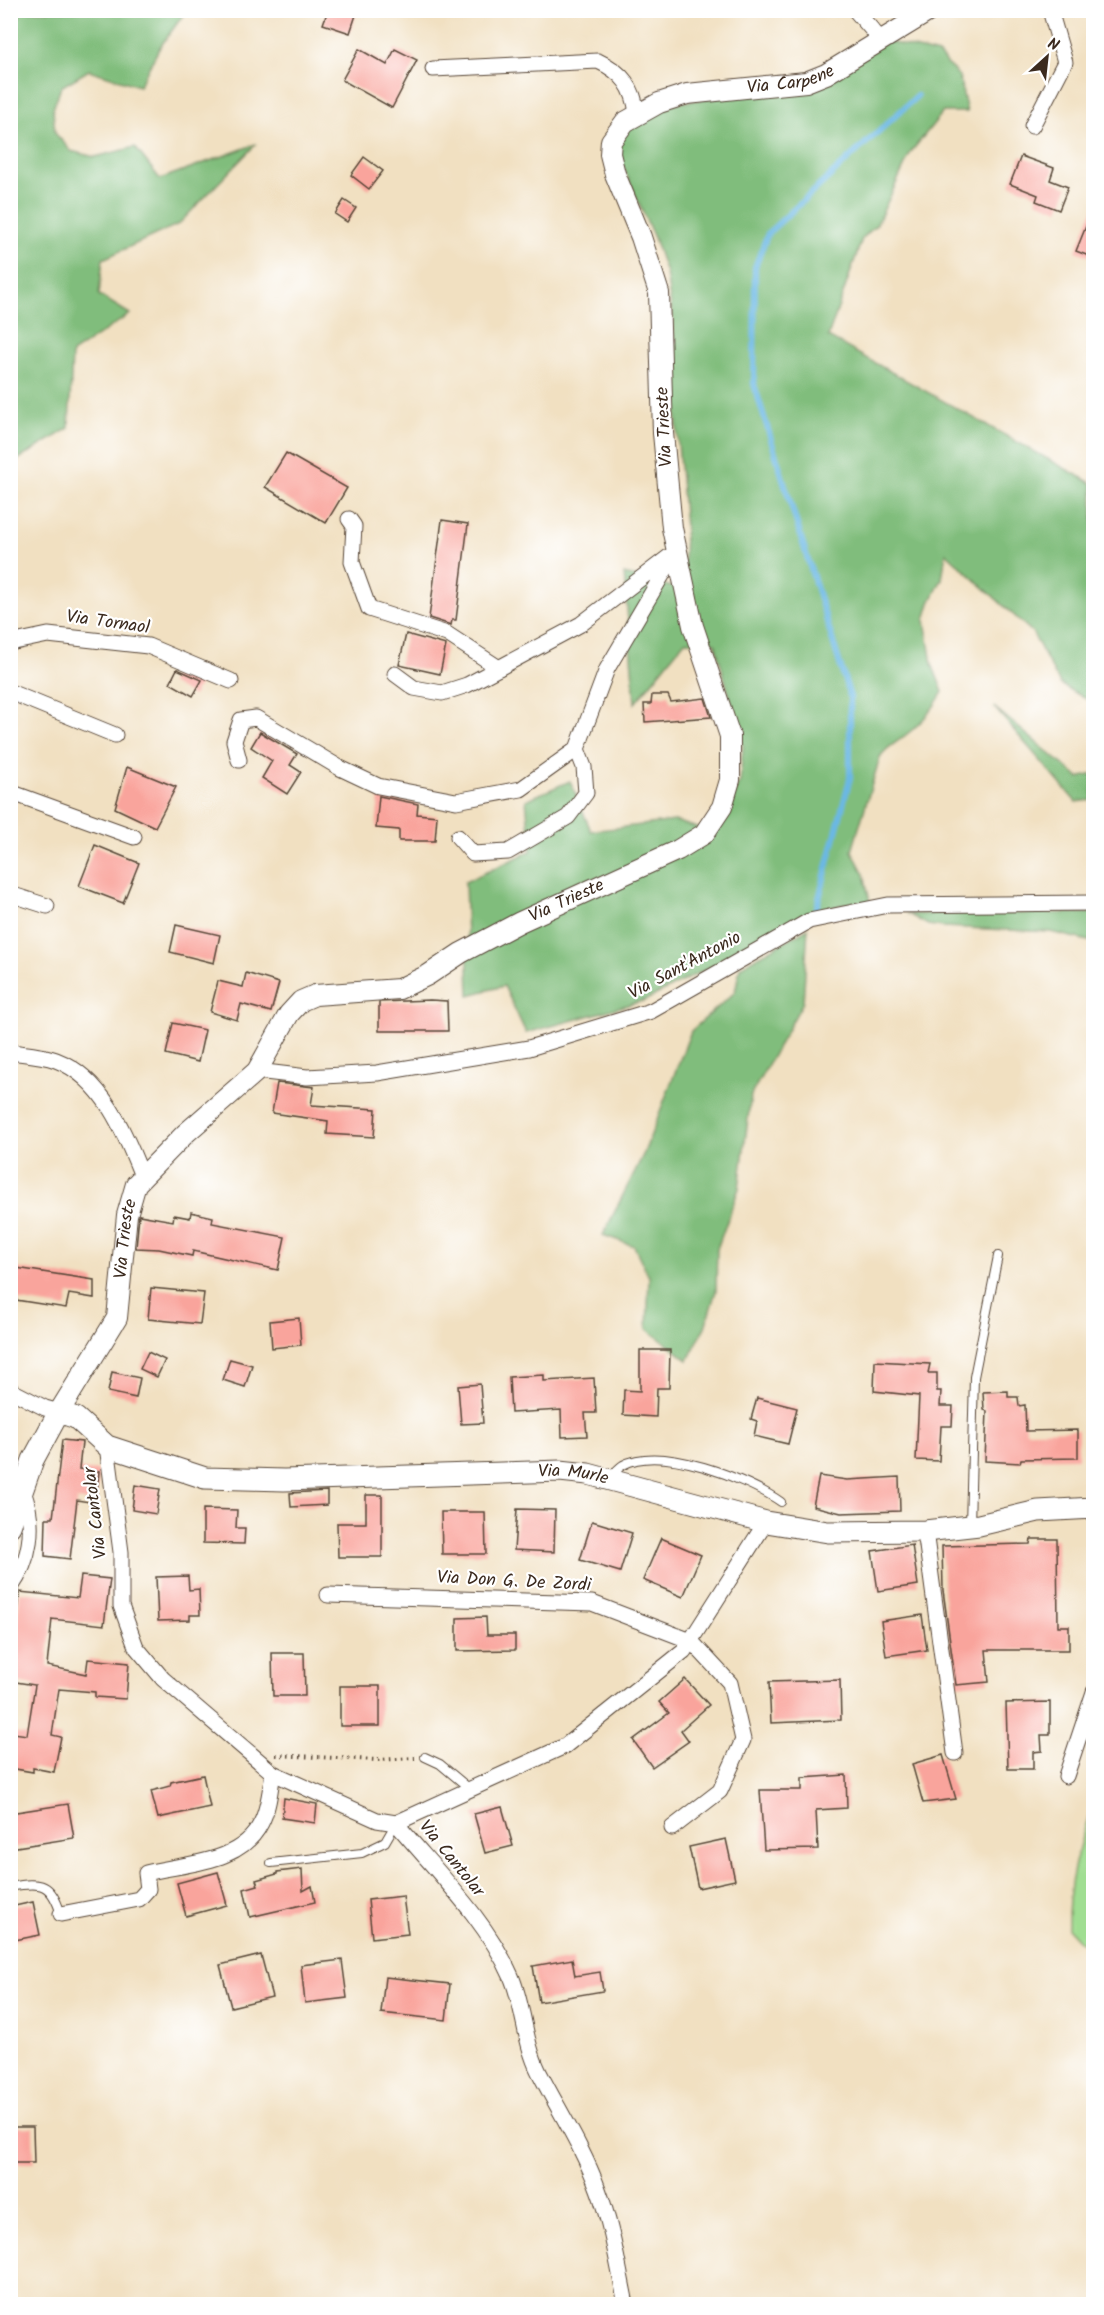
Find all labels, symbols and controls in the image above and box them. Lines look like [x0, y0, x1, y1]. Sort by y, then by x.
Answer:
north arrow [1017, 27, 1077, 87]
text: N [1043, 32, 1063, 58]
street label: Via Carpene [746, 57, 841, 102]
street label: Via Trieste [648, 386, 682, 468]
street label: Via Tornaol [64, 603, 152, 643]
street label: Via Trieste [524, 871, 609, 931]
street label: Via Sant'Antonio [623, 924, 747, 1008]
street label: Via Trieste [106, 1195, 145, 1280]
street label: Via Murle [538, 1456, 612, 1493]
street label: Via Cantolar [76, 1464, 116, 1561]
street label: Via Don G. De Zordi [436, 1563, 592, 1601]
street label: Via Cantolar [411, 1814, 492, 1905]

